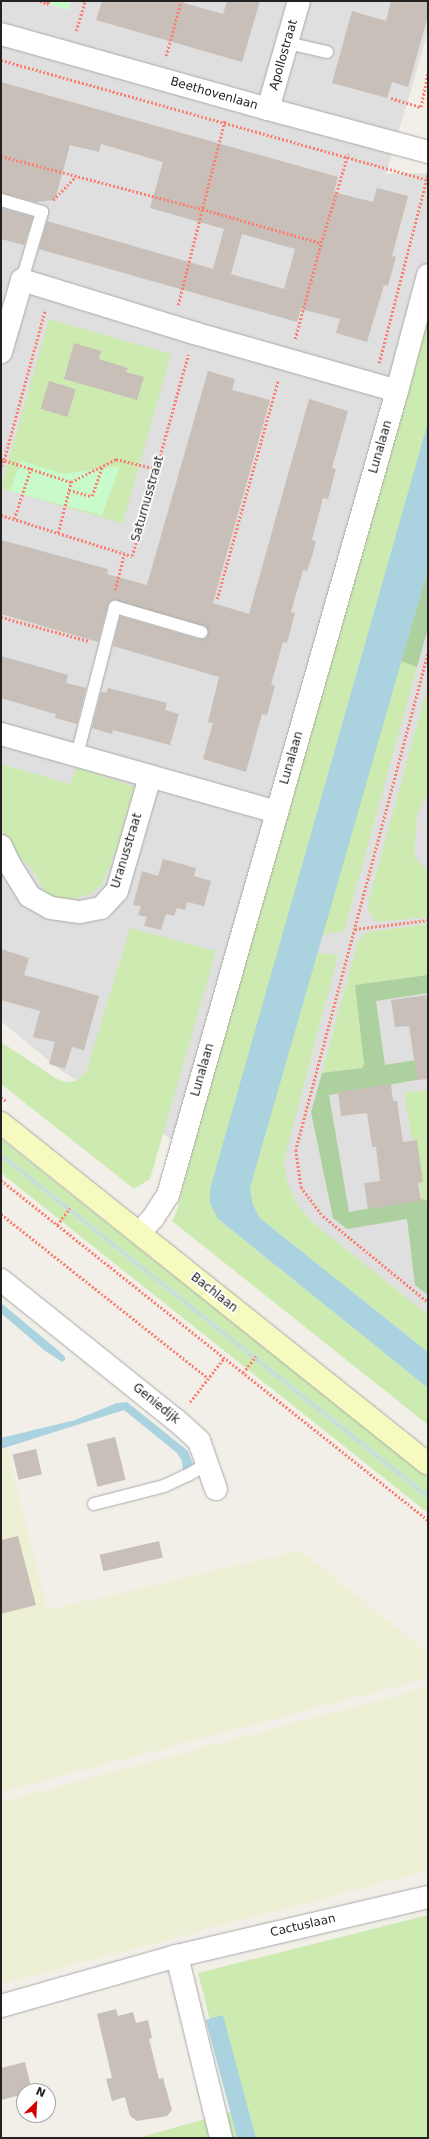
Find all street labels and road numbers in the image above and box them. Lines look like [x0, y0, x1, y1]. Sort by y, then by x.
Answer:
street label: Apollostraat [267, 18, 301, 92]
street label: Beethovenlaan [169, 75, 259, 113]
street label: Lunalaan [367, 419, 395, 475]
street label: Saturnusstraat [129, 454, 167, 544]
street label: Lunalaan [278, 730, 306, 786]
street label: Uranusstraat [109, 812, 145, 890]
street label: Lunalaan [189, 1042, 217, 1098]
street label: Bachlaan [188, 1270, 240, 1316]
street label: Geniedijk [130, 1381, 182, 1427]
street label: Cactuslaan [269, 1912, 337, 1940]

